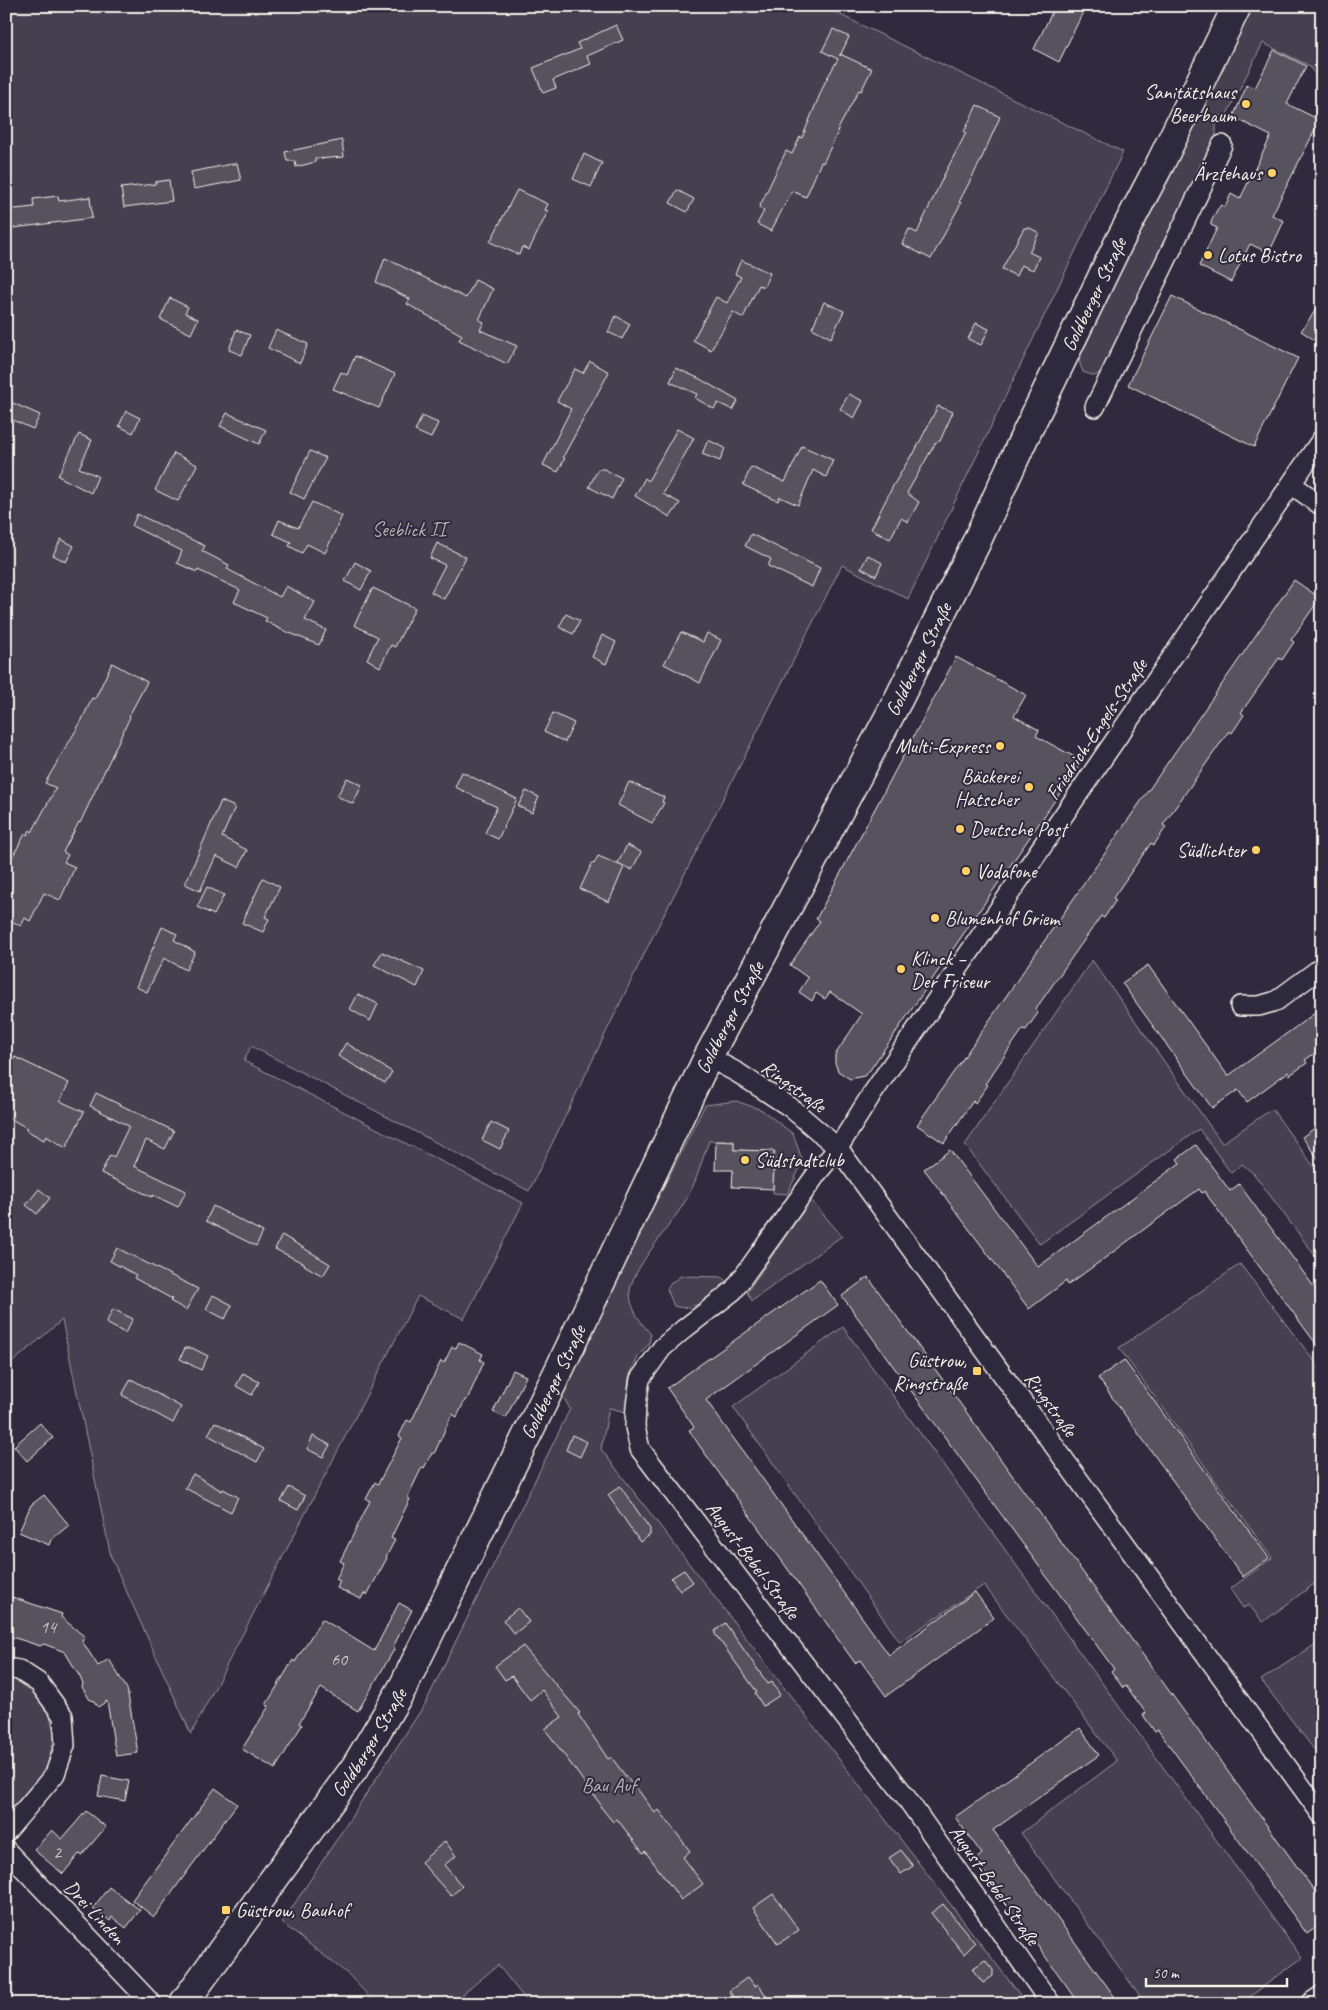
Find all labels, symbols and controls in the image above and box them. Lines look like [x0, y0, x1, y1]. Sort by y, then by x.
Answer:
place label: Sanitätshaus Beerbaum [1144, 80, 1238, 128]
marker: Sanitätshaus Beerbaum [1240, 98, 1252, 110]
place label: Ärztehaus [1194, 161, 1264, 186]
marker: Ärztehaus [1266, 167, 1278, 179]
street label: Goldberger Straße [1056, 232, 1133, 355]
place label: Lotus Bistro [1218, 243, 1302, 268]
marker: Lotus Bistro [1202, 249, 1214, 261]
park label: Seeblick II [372, 517, 450, 542]
street label: Goldberger Straße [880, 597, 958, 720]
street label: Friedrich-Engels-Straße [1040, 653, 1154, 805]
place label: Multi-Express [895, 734, 992, 759]
marker: Multi-Express [994, 740, 1006, 752]
place label: Bäckerei Hatscher [955, 764, 1021, 812]
marker: Bäckerei Hatscher [1023, 781, 1035, 793]
place label: Deutsche Post [970, 817, 1070, 842]
marker: Deutsche Post [954, 823, 966, 835]
place label: Südlichter [1177, 838, 1248, 863]
marker: Südlichter [1250, 844, 1262, 856]
place label: Vodafone [976, 859, 1038, 884]
marker: Vodafone [960, 865, 972, 877]
place label: Blumenhof Griem [945, 906, 1061, 931]
marker: Blumenhof Griem [929, 912, 941, 924]
place label: Klinck – Der Friseur [911, 946, 991, 994]
street label: Goldberger Straße [690, 956, 770, 1078]
marker: Klinck – Der Friseur [895, 963, 907, 975]
street label: Ringstraße [757, 1055, 832, 1119]
place label: Südstadtclub [755, 1148, 845, 1173]
marker: Südstadtclub [739, 1154, 751, 1166]
street label: Goldberger Straße [515, 1320, 592, 1443]
place label: Güstrow, Ringstraße [893, 1348, 968, 1396]
marker: Güstrow, Ringstraße [971, 1365, 983, 1377]
street label: Ringstraße [1019, 1367, 1083, 1443]
street label: August-Bebel-Straße [700, 1497, 806, 1625]
house number: 14 [40, 1616, 58, 1638]
house number: 60 [331, 1648, 349, 1670]
street label: Goldberger Straße [326, 1683, 413, 1802]
park label: Bau Auf [582, 1773, 640, 1798]
street label: August-Bebel-Straße [944, 1820, 1046, 1951]
house number: 2 [53, 1841, 63, 1863]
street label: Drei Linden [59, 1875, 131, 1950]
place label: Güstrow, Bauhof [236, 1898, 353, 1923]
marker: Güstrow, Bauhof [220, 1904, 232, 1916]
scale bar [1146, 1955, 1287, 1987]
text: 50 m [1153, 1964, 1180, 1983]

